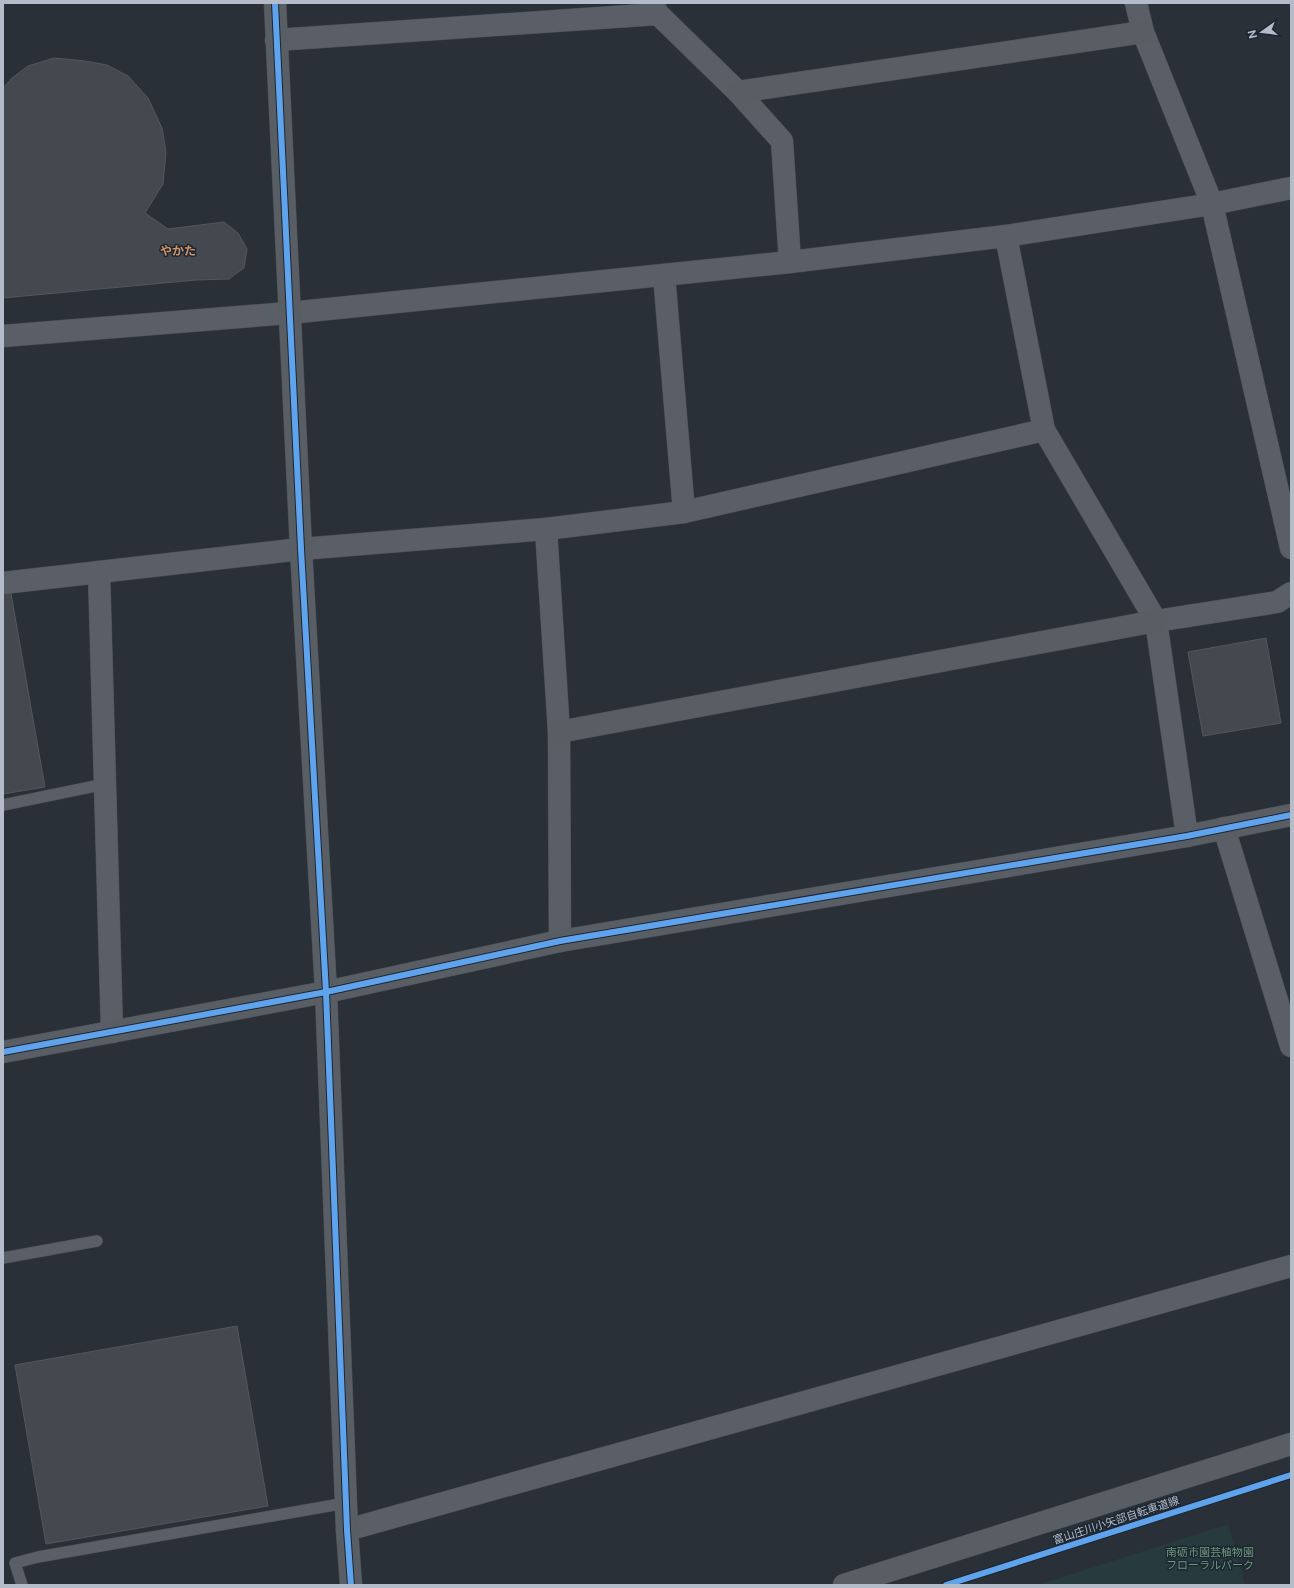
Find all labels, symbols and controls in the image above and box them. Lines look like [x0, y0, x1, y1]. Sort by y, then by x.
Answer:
north arrow [1242, 12, 1282, 52]
text: N [1245, 29, 1259, 40]
district label: やかた [160, 244, 196, 258]
street label: 富山庄川小矢部自転車道線 [1051, 1494, 1181, 1546]
park label: 南砺市園芸植物園 フローラルパーク [1166, 1546, 1254, 1571]

